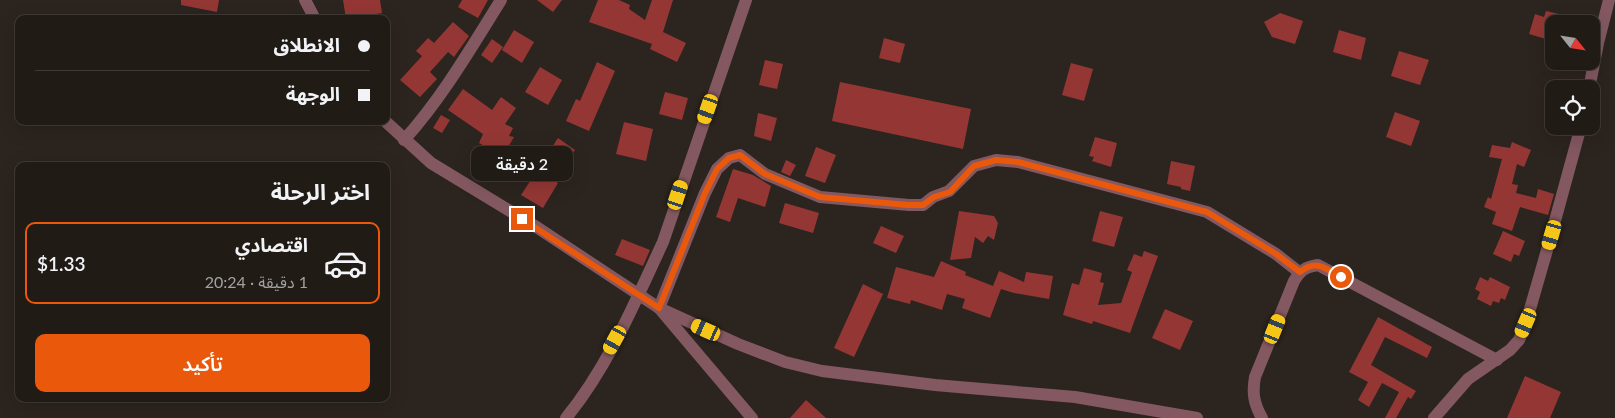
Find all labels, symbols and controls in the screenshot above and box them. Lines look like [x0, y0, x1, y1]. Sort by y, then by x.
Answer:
north arrow [1545, 15, 1600, 70]
map controls [1545, 15, 1600, 135]
text: الانطلاق [274, 33, 340, 56]
button: locate [1545, 80, 1600, 135]
text: الوجهة [286, 82, 340, 105]
car [696, 92, 719, 126]
callout: 2 دقيقة [471, 146, 573, 182]
text: 2 دقيقة [496, 154, 548, 173]
text: اختر الرحلة [271, 178, 370, 205]
car [666, 178, 689, 212]
route end [511, 208, 533, 230]
car [1540, 219, 1563, 251]
text: اقتصادي [235, 233, 308, 256]
icon: car [323, 241, 368, 286]
text: $1.33 [37, 252, 86, 275]
route start [1330, 266, 1352, 288]
text: 1 دقيقة · 20:24 [205, 272, 308, 291]
car [1513, 306, 1538, 340]
car [1262, 312, 1287, 346]
car [689, 317, 722, 343]
car [601, 323, 628, 357]
button: تأكيد [35, 334, 370, 392]

